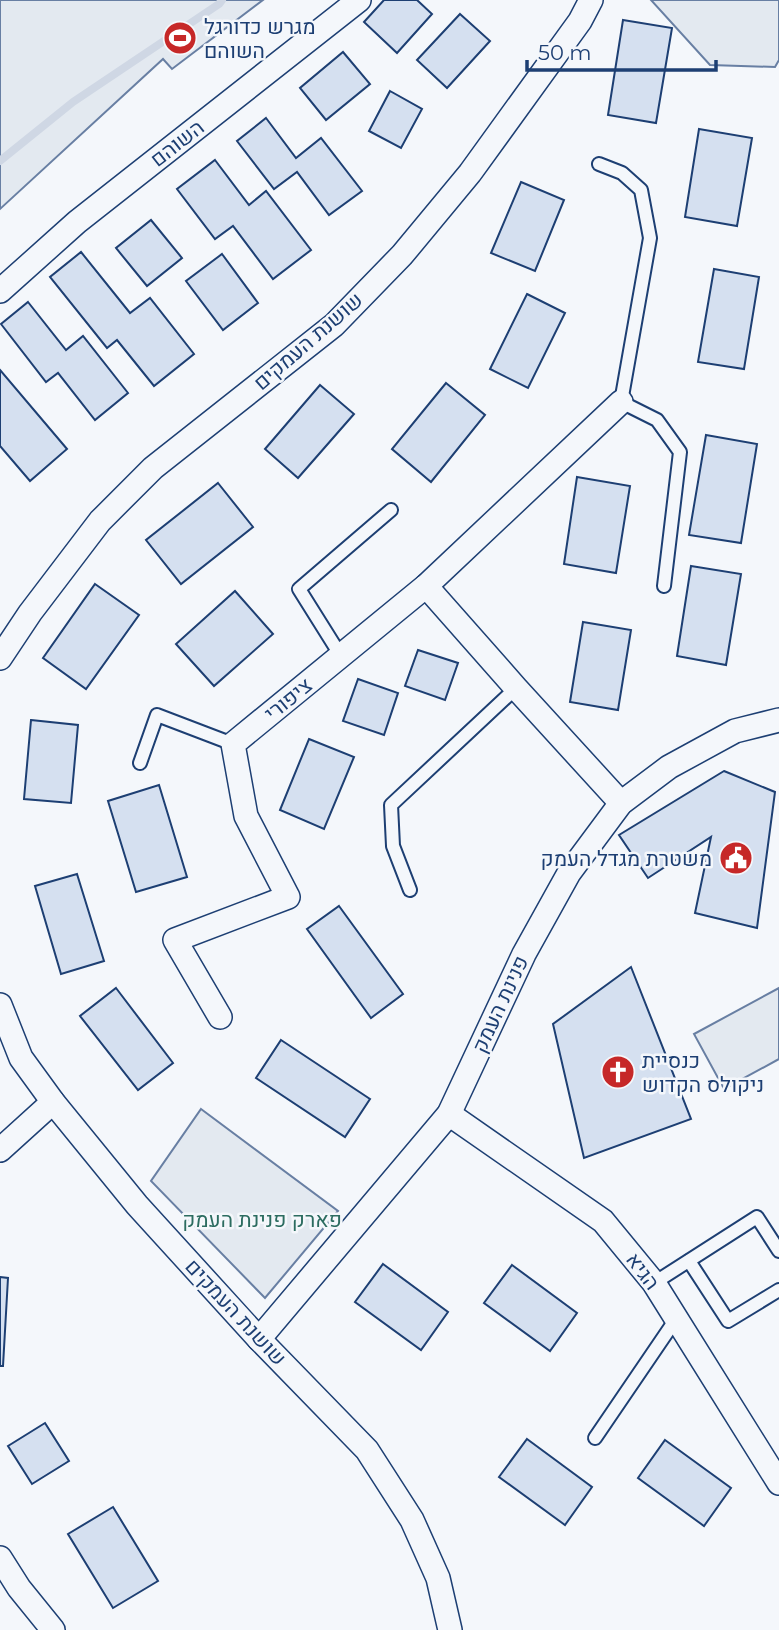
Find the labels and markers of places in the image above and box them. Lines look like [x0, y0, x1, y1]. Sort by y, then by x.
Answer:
place label: מגרש כדורגל השוהם [204, 14, 316, 63]
sports icon: מגרש כדורגל השוהם [161, 19, 199, 57]
public building icon: משטרת מגדל העמק [717, 839, 755, 877]
place label: משטרת מגדל העמק [541, 846, 712, 871]
place label: כנסיית ניקולס הקדוש [642, 1048, 764, 1097]
church icon: כנסיית ניקולס הקדוש [599, 1053, 637, 1091]

